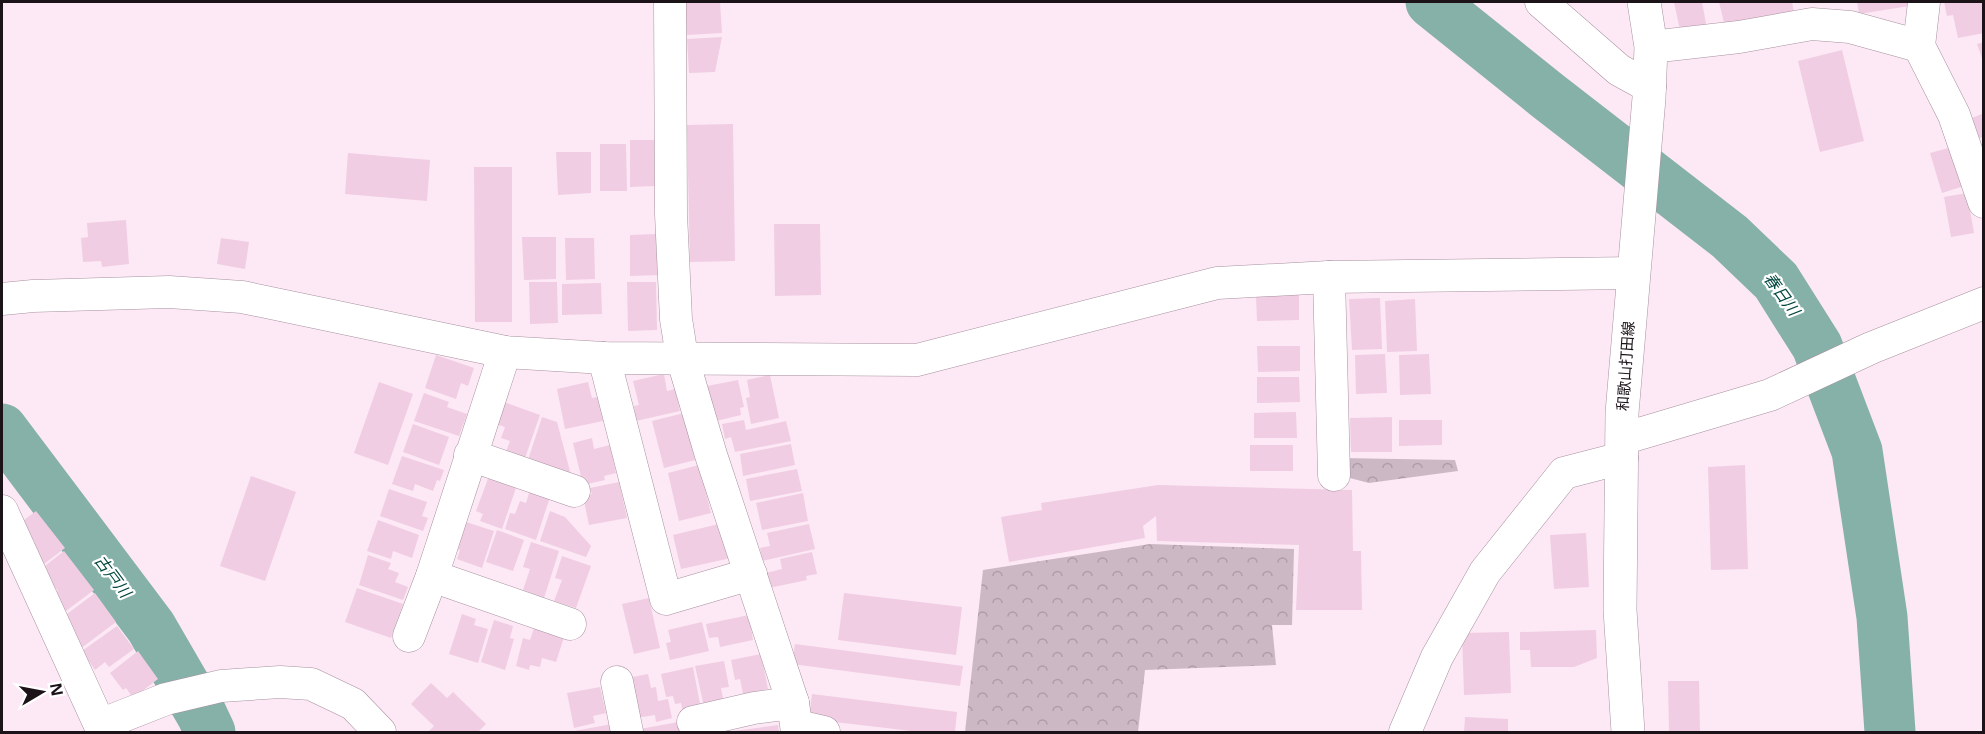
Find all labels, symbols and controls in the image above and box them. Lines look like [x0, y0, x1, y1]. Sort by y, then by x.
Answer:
water label: 春日川 [1759, 268, 1806, 321]
street label: 和歌山打田線 [1612, 320, 1638, 412]
water label: 古戸川 [90, 550, 137, 603]
north arrow [12, 662, 72, 722]
text: N [45, 681, 69, 698]

